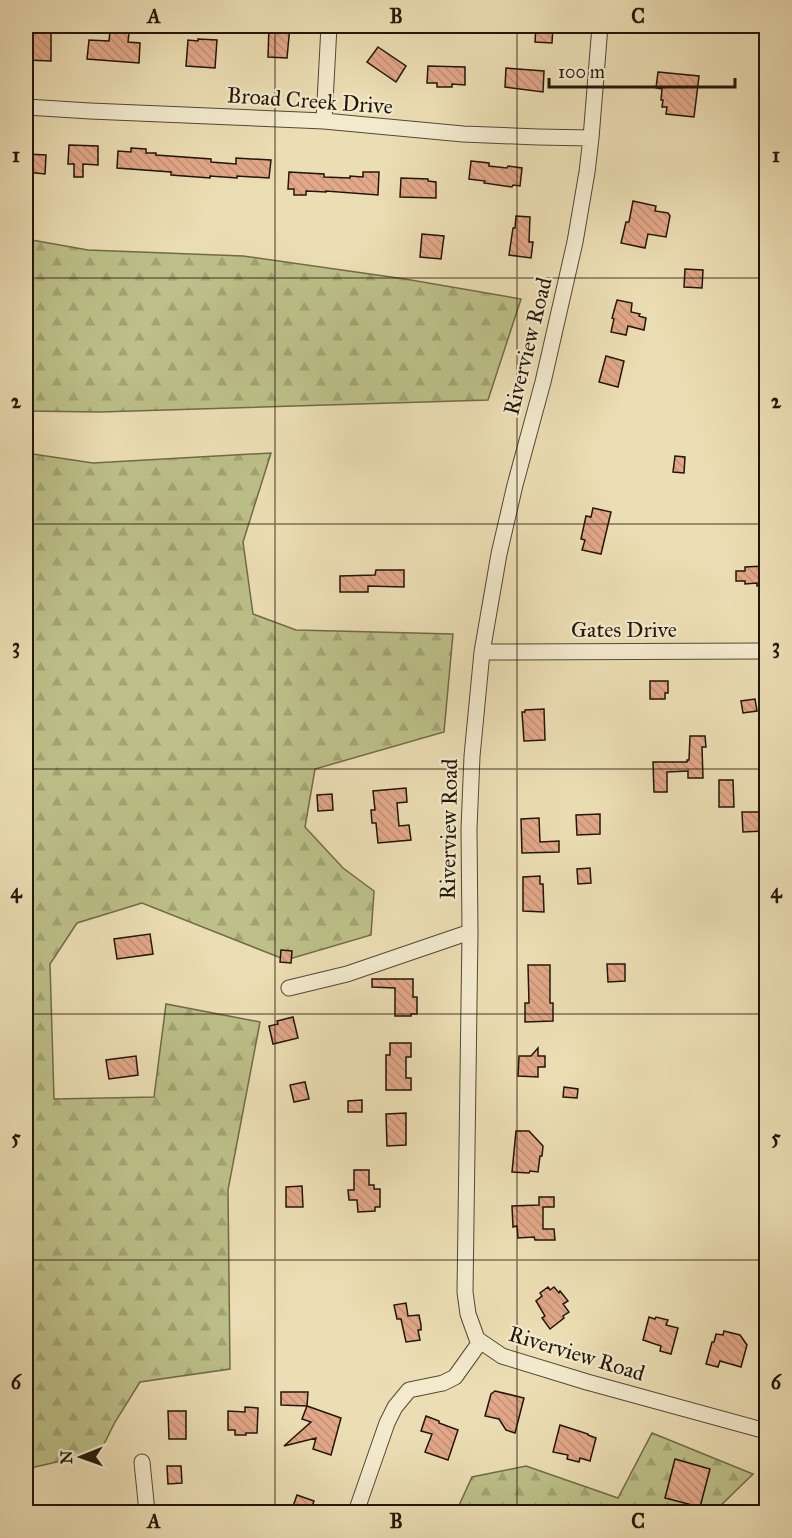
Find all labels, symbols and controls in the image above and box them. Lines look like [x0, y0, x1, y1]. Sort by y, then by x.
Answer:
text: A [145, 4, 161, 28]
text: B [389, 4, 403, 28]
text: C [631, 4, 645, 28]
scale bar [549, 51, 735, 89]
text: 100 m [558, 61, 605, 83]
street label: Broad Creek Drive [226, 81, 394, 120]
text: 1 [12, 143, 20, 167]
text: 1 [772, 143, 780, 167]
street label: Riverview Road [497, 274, 558, 418]
text: 2 [11, 389, 22, 413]
text: 2 [771, 389, 782, 413]
street label: Gates Drive [571, 616, 677, 643]
text: 3 [12, 634, 20, 659]
text: 3 [772, 634, 780, 659]
street label: Riverview Road [434, 758, 463, 900]
text: 4 [10, 879, 22, 904]
text: 4 [770, 879, 782, 904]
text: 5 [11, 1125, 21, 1149]
text: 5 [771, 1125, 781, 1149]
street label: Riverview Road [505, 1320, 648, 1387]
text: 6 [11, 1370, 23, 1394]
text: 6 [771, 1370, 783, 1394]
north arrow [51, 1427, 111, 1487]
text: N [57, 1450, 76, 1464]
text: A [145, 1509, 161, 1533]
text: B [389, 1509, 403, 1533]
text: C [631, 1509, 645, 1533]

